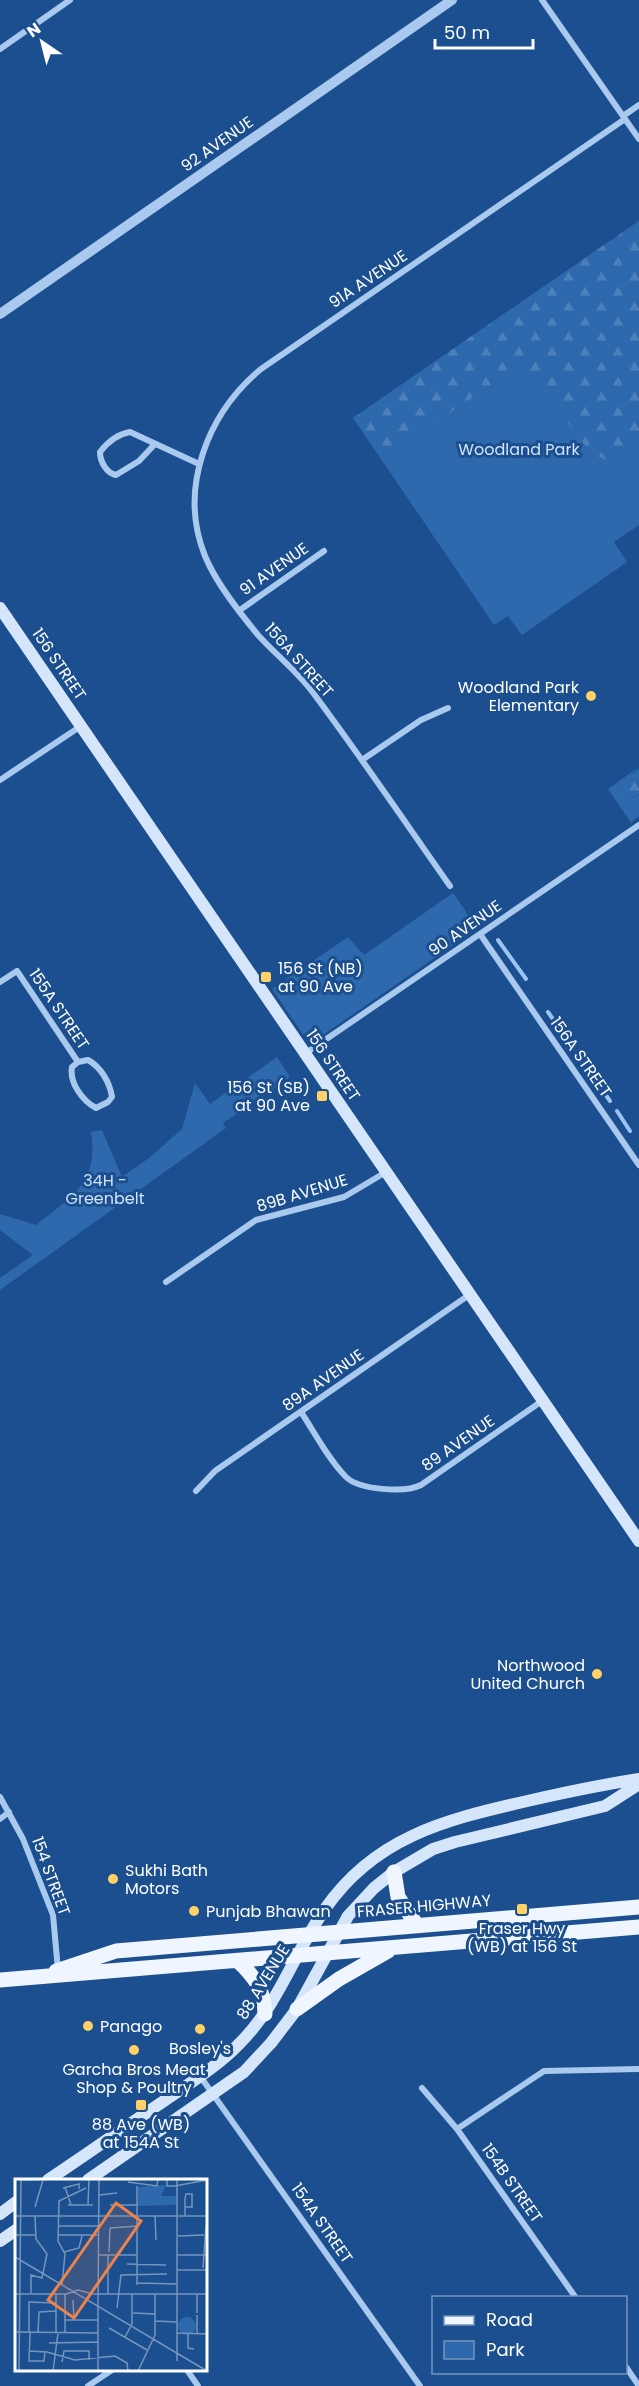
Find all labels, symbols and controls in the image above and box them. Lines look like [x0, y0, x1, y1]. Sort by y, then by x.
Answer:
north arrow [12, 12, 72, 72]
scale bar [435, 12, 532, 50]
text: N [22, 17, 45, 43]
text: 50 m [444, 20, 490, 45]
street label: 92 AVENUE [176, 111, 258, 177]
street label: 91A AVENUE [324, 244, 412, 314]
park label: Woodland Park [458, 438, 580, 461]
street label: 91 AVENUE [235, 537, 313, 601]
street label: 156A STREET [259, 618, 339, 703]
street label: 156 STREET [26, 623, 92, 705]
place label: Woodland Park Elementary [458, 676, 580, 717]
marker: Woodland Park Elementary [584, 689, 598, 703]
street label: 90 AVENUE [424, 894, 506, 962]
place label: 156 St (NB) at 90 Ave [278, 957, 363, 998]
street label: 155A STREET [23, 964, 95, 1054]
marker: 156 St (NB) at 90 Ave [259, 970, 273, 984]
street label: 156A STREET [545, 1012, 617, 1102]
street label: 156 STREET [300, 1024, 366, 1106]
place label: 156 St (SB) at 90 Ave [227, 1076, 310, 1117]
marker: 156 St (SB) at 90 Ave [315, 1089, 329, 1103]
street label: 89B AVENUE [254, 1168, 350, 1218]
park label: 34H - Greenbelt [66, 1169, 145, 1210]
street label: 89A AVENUE [277, 1343, 369, 1417]
street label: 89 AVENUE [417, 1409, 499, 1477]
place label: Northwood United Church [470, 1654, 585, 1695]
marker: Northwood United Church [590, 1667, 604, 1681]
street label: 154 STREET [26, 1833, 76, 1919]
place label: Sukhi Bath Motors [125, 1859, 208, 1900]
marker: Sukhi Bath Motors [106, 1872, 120, 1886]
street label: FRASER HIGHWAY [356, 1889, 493, 1923]
place label: Punjab Bhawan [206, 1900, 331, 1923]
marker: Fraser Hwy (WB) at 156 St [515, 1902, 529, 1916]
marker: Punjab Bhawan [187, 1904, 201, 1918]
place label: Fraser Hwy (WB) at 156 St [467, 1917, 577, 1958]
street label: 88 AVENUE [231, 1940, 295, 2024]
place label: Panago [100, 2015, 162, 2038]
marker: Panago [81, 2019, 95, 2033]
marker: Bosley's [193, 2022, 207, 2036]
place label: Bosley's [169, 2037, 231, 2060]
marker: Garcha Bros Meat Shop & Poultry [127, 2043, 141, 2057]
place label: Garcha Bros Meat Shop & Poultry [62, 2058, 206, 2099]
marker: 88 Ave (WB) at 154A St [134, 2098, 148, 2112]
place label: 88 Ave (WB) at 154A St [92, 2113, 190, 2154]
street label: 154B STREET [476, 2139, 548, 2228]
street label: 154A STREET [286, 2178, 358, 2268]
inset map [15, 2179, 207, 2371]
legend [432, 2296, 627, 2374]
text: Road [486, 2307, 533, 2332]
text: Park [486, 2337, 525, 2362]

